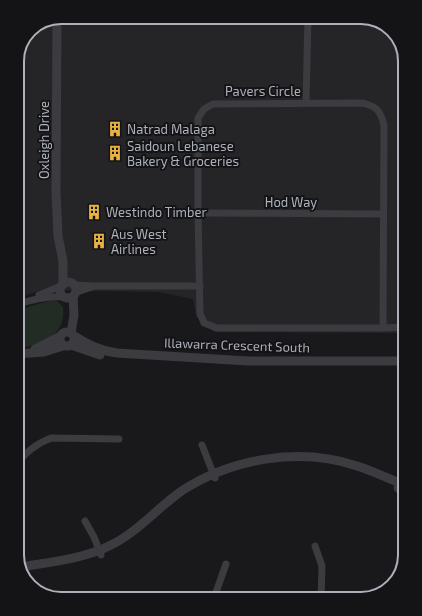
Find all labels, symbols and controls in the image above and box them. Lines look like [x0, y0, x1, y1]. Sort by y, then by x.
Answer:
street label: Pavers Circle [225, 83, 301, 99]
street label: Oxleigh Drive [36, 101, 52, 179]
building icon: Natrad Malaga [106, 120, 124, 138]
place label: Natrad Malaga [127, 121, 215, 137]
place label: Saidoun Lebanese Bakery & Groceries [127, 138, 239, 169]
building icon: Saidoun Lebanese Bakery & Groceries [106, 144, 124, 162]
street label: Hod Way [265, 194, 317, 210]
building icon: Westindo Timber [85, 203, 103, 221]
place label: Westindo Timber [106, 204, 207, 220]
place label: Aus West Airlines [111, 226, 167, 257]
building icon: Aus West Airlines [90, 232, 108, 250]
street label: Illawarra Crescent South [164, 334, 310, 356]

